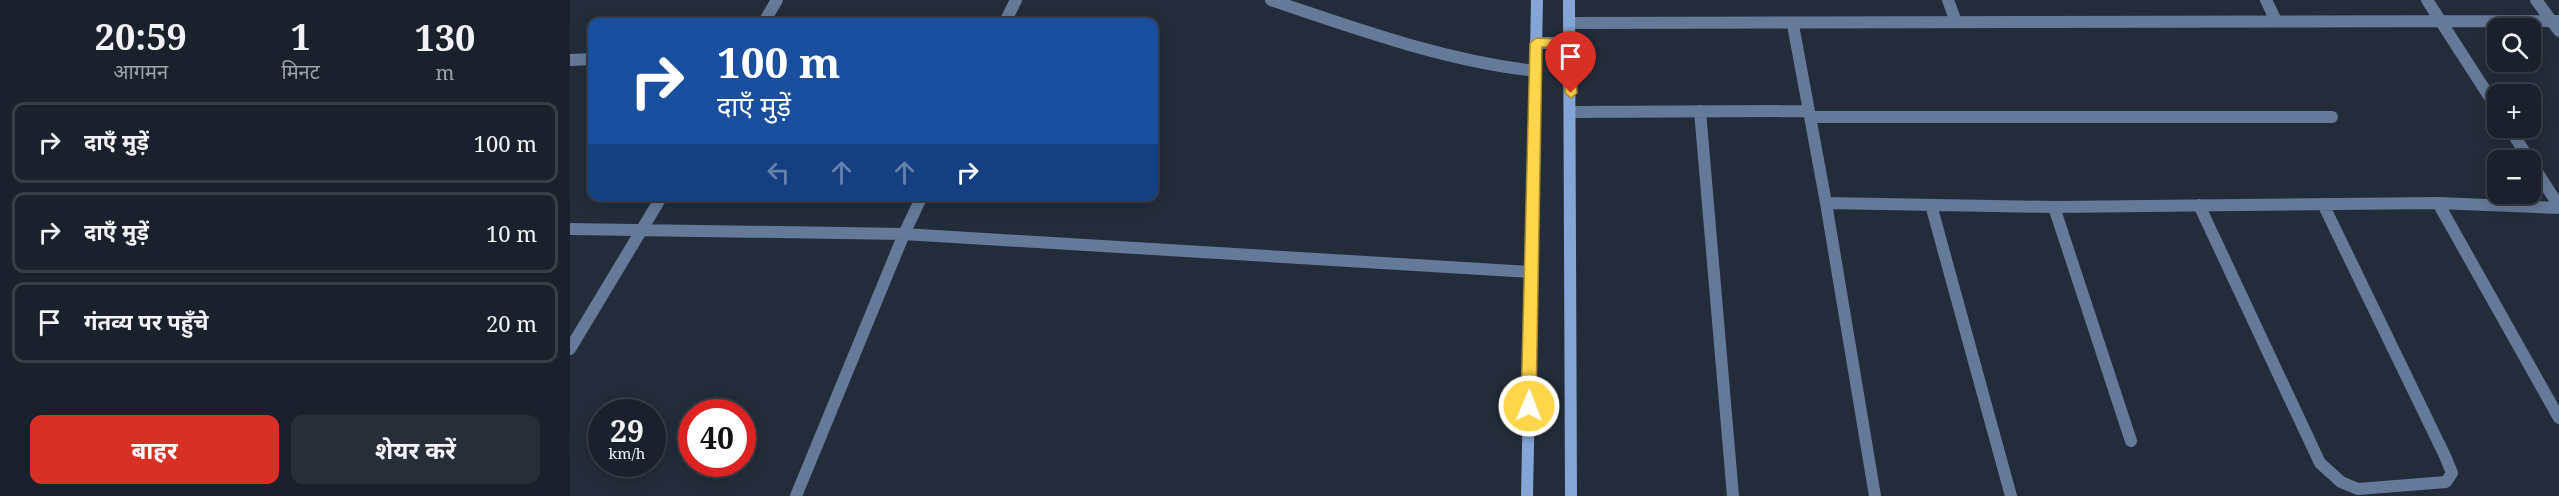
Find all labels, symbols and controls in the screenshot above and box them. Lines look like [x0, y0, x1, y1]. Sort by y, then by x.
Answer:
text: 20:59 [95, 12, 187, 61]
text: 1 [290, 12, 311, 61]
text: 130 [414, 13, 475, 62]
map controls [2487, 18, 2541, 204]
button: search [2487, 18, 2541, 72]
pin [1545, 31, 1596, 93]
text: 100 m [717, 33, 841, 90]
icon: arrive [1554, 40, 1587, 73]
icon: right [618, 42, 696, 120]
text: आगमन [113, 58, 168, 85]
text: मिनट [281, 58, 320, 85]
text: m [435, 59, 454, 86]
button: + [2487, 84, 2541, 138]
text: दाएँ मुड़ें [717, 87, 791, 124]
icon: right [33, 126, 66, 159]
text: दाएँ मुड़ें [84, 126, 149, 156]
text: 100 m [474, 128, 537, 158]
button: − [2487, 150, 2541, 204]
icon: left [762, 156, 795, 189]
icon: ahead [825, 156, 858, 189]
icon: ahead [888, 156, 921, 189]
icon: right [951, 156, 984, 189]
icon: right [33, 216, 66, 249]
text: दाएँ मुड़ें [84, 216, 149, 246]
text: 10 m [486, 218, 537, 248]
icon: arrive [33, 306, 66, 339]
text: गंतव्य पर पहुँचे [84, 306, 209, 336]
text: 20 m [486, 308, 537, 338]
position arrow [1497, 374, 1561, 438]
speed limit sign: 40 [678, 399, 756, 477]
text: 29 [610, 410, 644, 451]
button: बाहर [30, 415, 279, 484]
button: शेयर करें [291, 415, 540, 484]
text: km/h [609, 443, 645, 463]

